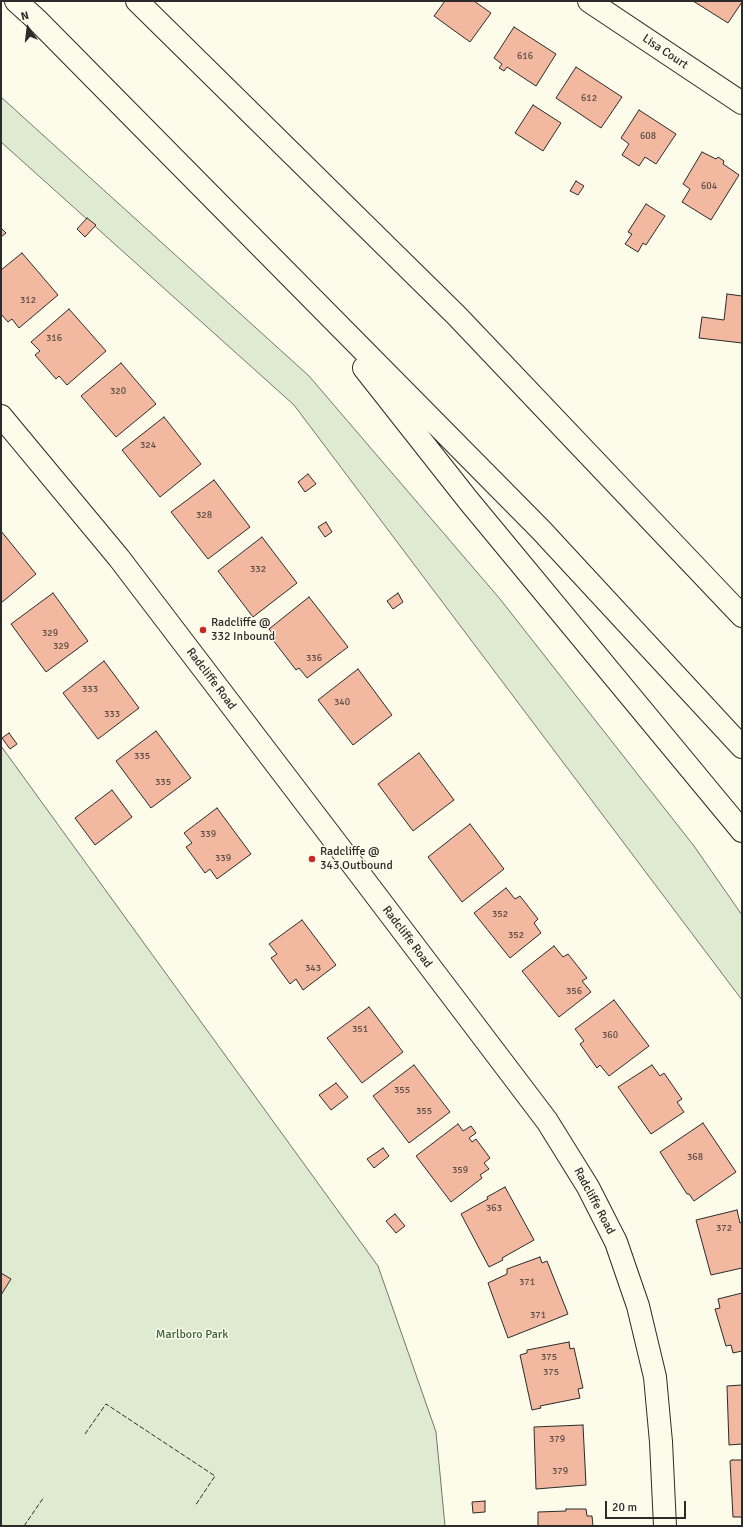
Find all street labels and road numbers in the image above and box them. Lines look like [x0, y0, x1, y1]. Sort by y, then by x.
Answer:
street label: Lisa Court [639, 31, 691, 73]
street label: Radcliffe Road [183, 645, 239, 713]
street label: Radcliffe Road [379, 903, 435, 971]
street label: Radcliffe Road [570, 1165, 618, 1237]

